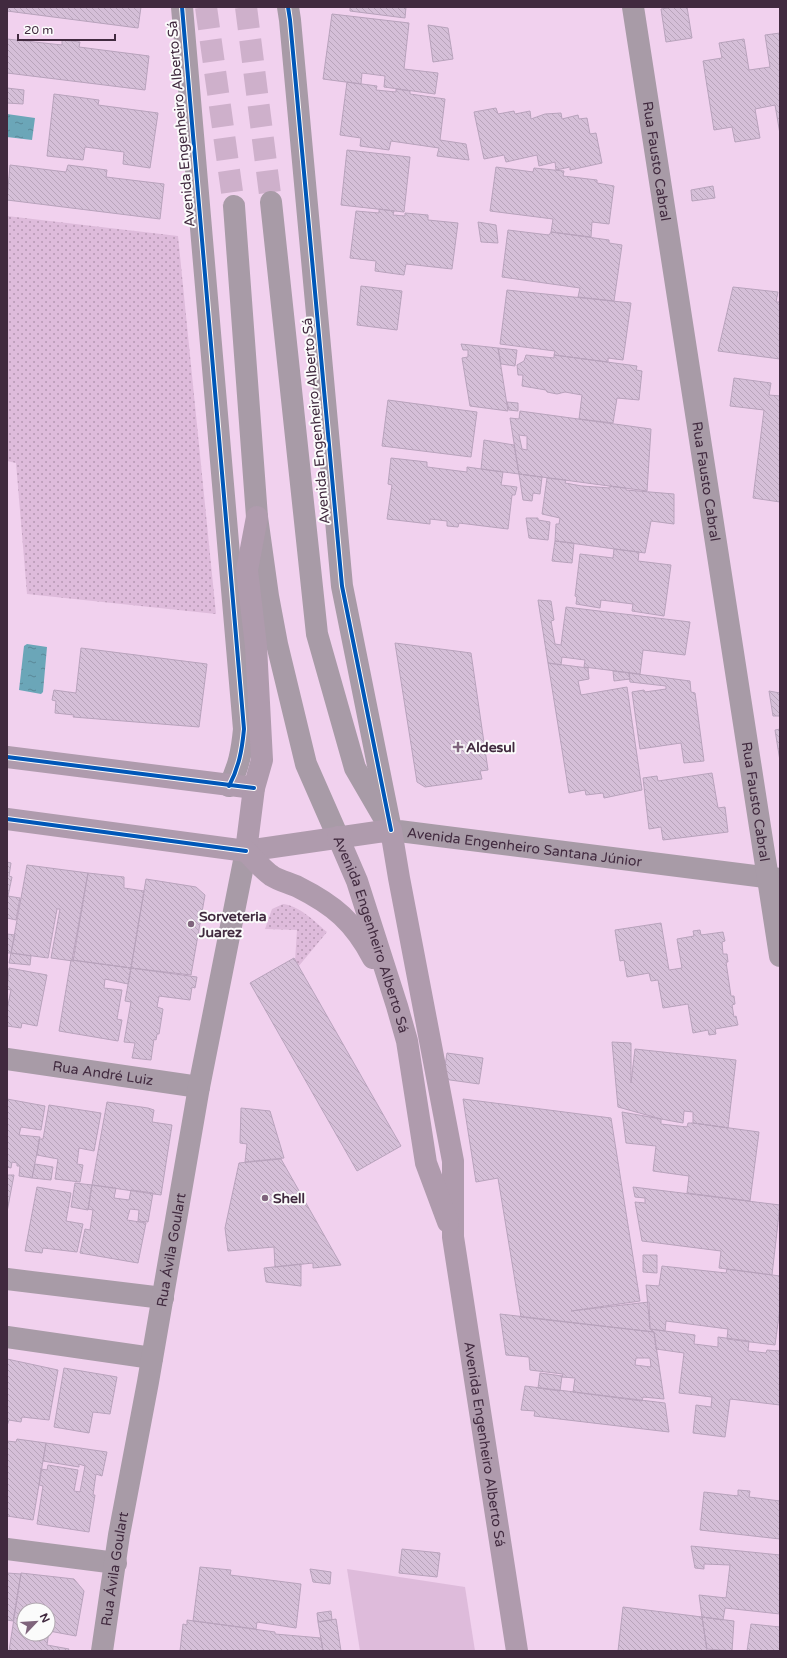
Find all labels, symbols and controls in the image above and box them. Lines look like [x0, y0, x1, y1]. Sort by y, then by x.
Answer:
scale bar [18, 16, 115, 42]
street label: Avenida Engenheiro Alberto Sá [163, 20, 199, 228]
text: 20 m [24, 23, 53, 37]
street label: Rua Fausto Cabral [639, 100, 675, 222]
street label: Avenida Engenheiro Alberto Sá [298, 317, 334, 525]
street label: Rua Fausto Cabral [689, 420, 724, 542]
place label: Aldesul [466, 739, 515, 756]
street label: Rua Fausto Cabral [738, 740, 774, 863]
marker: Aldesul [453, 742, 463, 752]
street label: Avenida Engenheiro Santana Júnior [406, 824, 644, 870]
street label: Avenida Engenheiro Alberto Sá [330, 833, 413, 1035]
place label: Sorveteria Juarez [198, 908, 267, 941]
marker: Sorveteria Juarez [186, 919, 196, 929]
street label: Rua André Luiz [51, 1057, 154, 1089]
place label: Shell [273, 1190, 305, 1207]
street label: Rua Ávila Goulart [153, 1191, 189, 1308]
marker: Shell [260, 1193, 270, 1203]
street label: Avenida Engenheiro Alberto Sá [461, 1340, 509, 1548]
street label: Rua Ávila Goulart [97, 1510, 132, 1627]
north arrow [16, 1602, 56, 1642]
text: N [37, 1611, 52, 1625]

